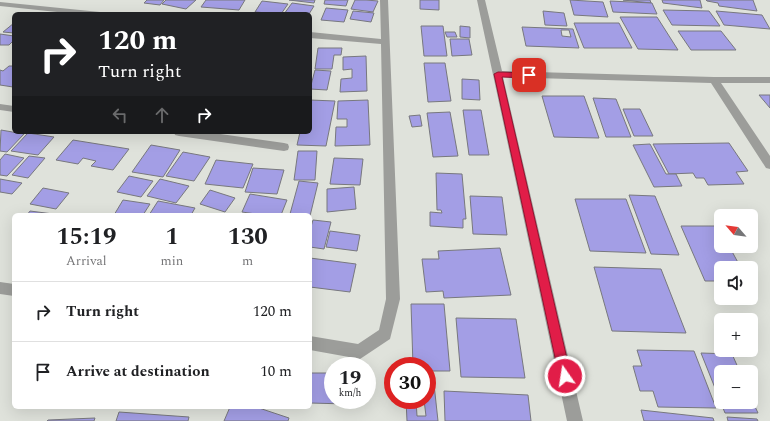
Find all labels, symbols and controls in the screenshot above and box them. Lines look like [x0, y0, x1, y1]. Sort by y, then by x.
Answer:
text: 120 m [98, 19, 177, 62]
icon: right [32, 28, 84, 80]
text: Turn right [98, 58, 181, 85]
pin [512, 58, 546, 92]
icon: arrive [518, 64, 540, 86]
icon: left [109, 104, 131, 126]
icon: ahead [151, 104, 173, 126]
icon: right [193, 104, 215, 126]
north arrow [714, 209, 758, 253]
map controls [714, 209, 758, 409]
text: 15:19 [56, 219, 116, 255]
text: 1 [165, 219, 179, 255]
text: 130 [227, 219, 268, 255]
text: Arrival [66, 251, 107, 271]
text: min [161, 251, 183, 271]
text: m [242, 251, 253, 271]
button: sound [714, 261, 758, 305]
text: Turn right [66, 300, 139, 323]
text: 120 m [253, 300, 292, 323]
icon: right [32, 301, 54, 323]
button: + [714, 313, 758, 357]
position arrow [544, 355, 586, 397]
speed limit sign: 30 [384, 357, 436, 409]
text: Arrive at destination [66, 360, 210, 383]
text: 10 m [260, 360, 292, 383]
icon: arrive [32, 361, 54, 383]
text: 19 [339, 363, 361, 393]
button: − [714, 365, 758, 409]
text: km/h [339, 385, 361, 401]

